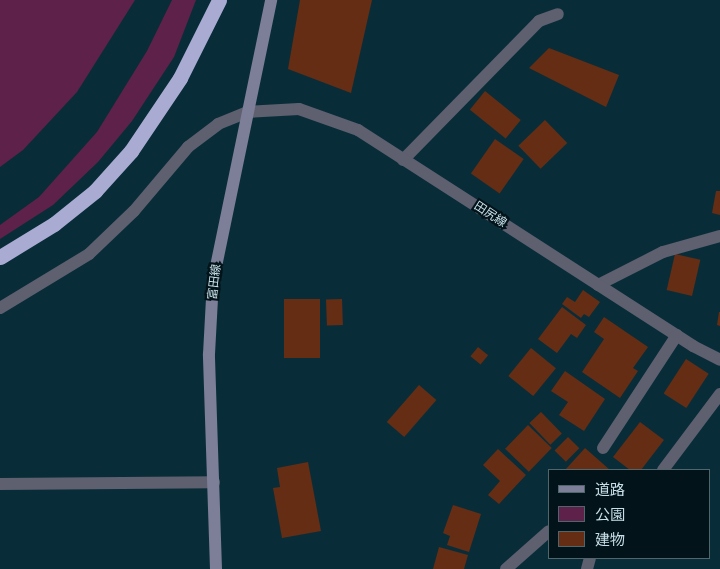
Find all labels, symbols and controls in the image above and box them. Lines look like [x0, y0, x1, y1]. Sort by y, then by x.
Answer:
street label: 田尻線 [471, 199, 509, 231]
street label: 富田線 [206, 263, 224, 301]
legend [548, 469, 710, 559]
text: 道路 [595, 481, 625, 499]
text: 公園 [595, 506, 625, 524]
text: 建物 [595, 531, 625, 549]

